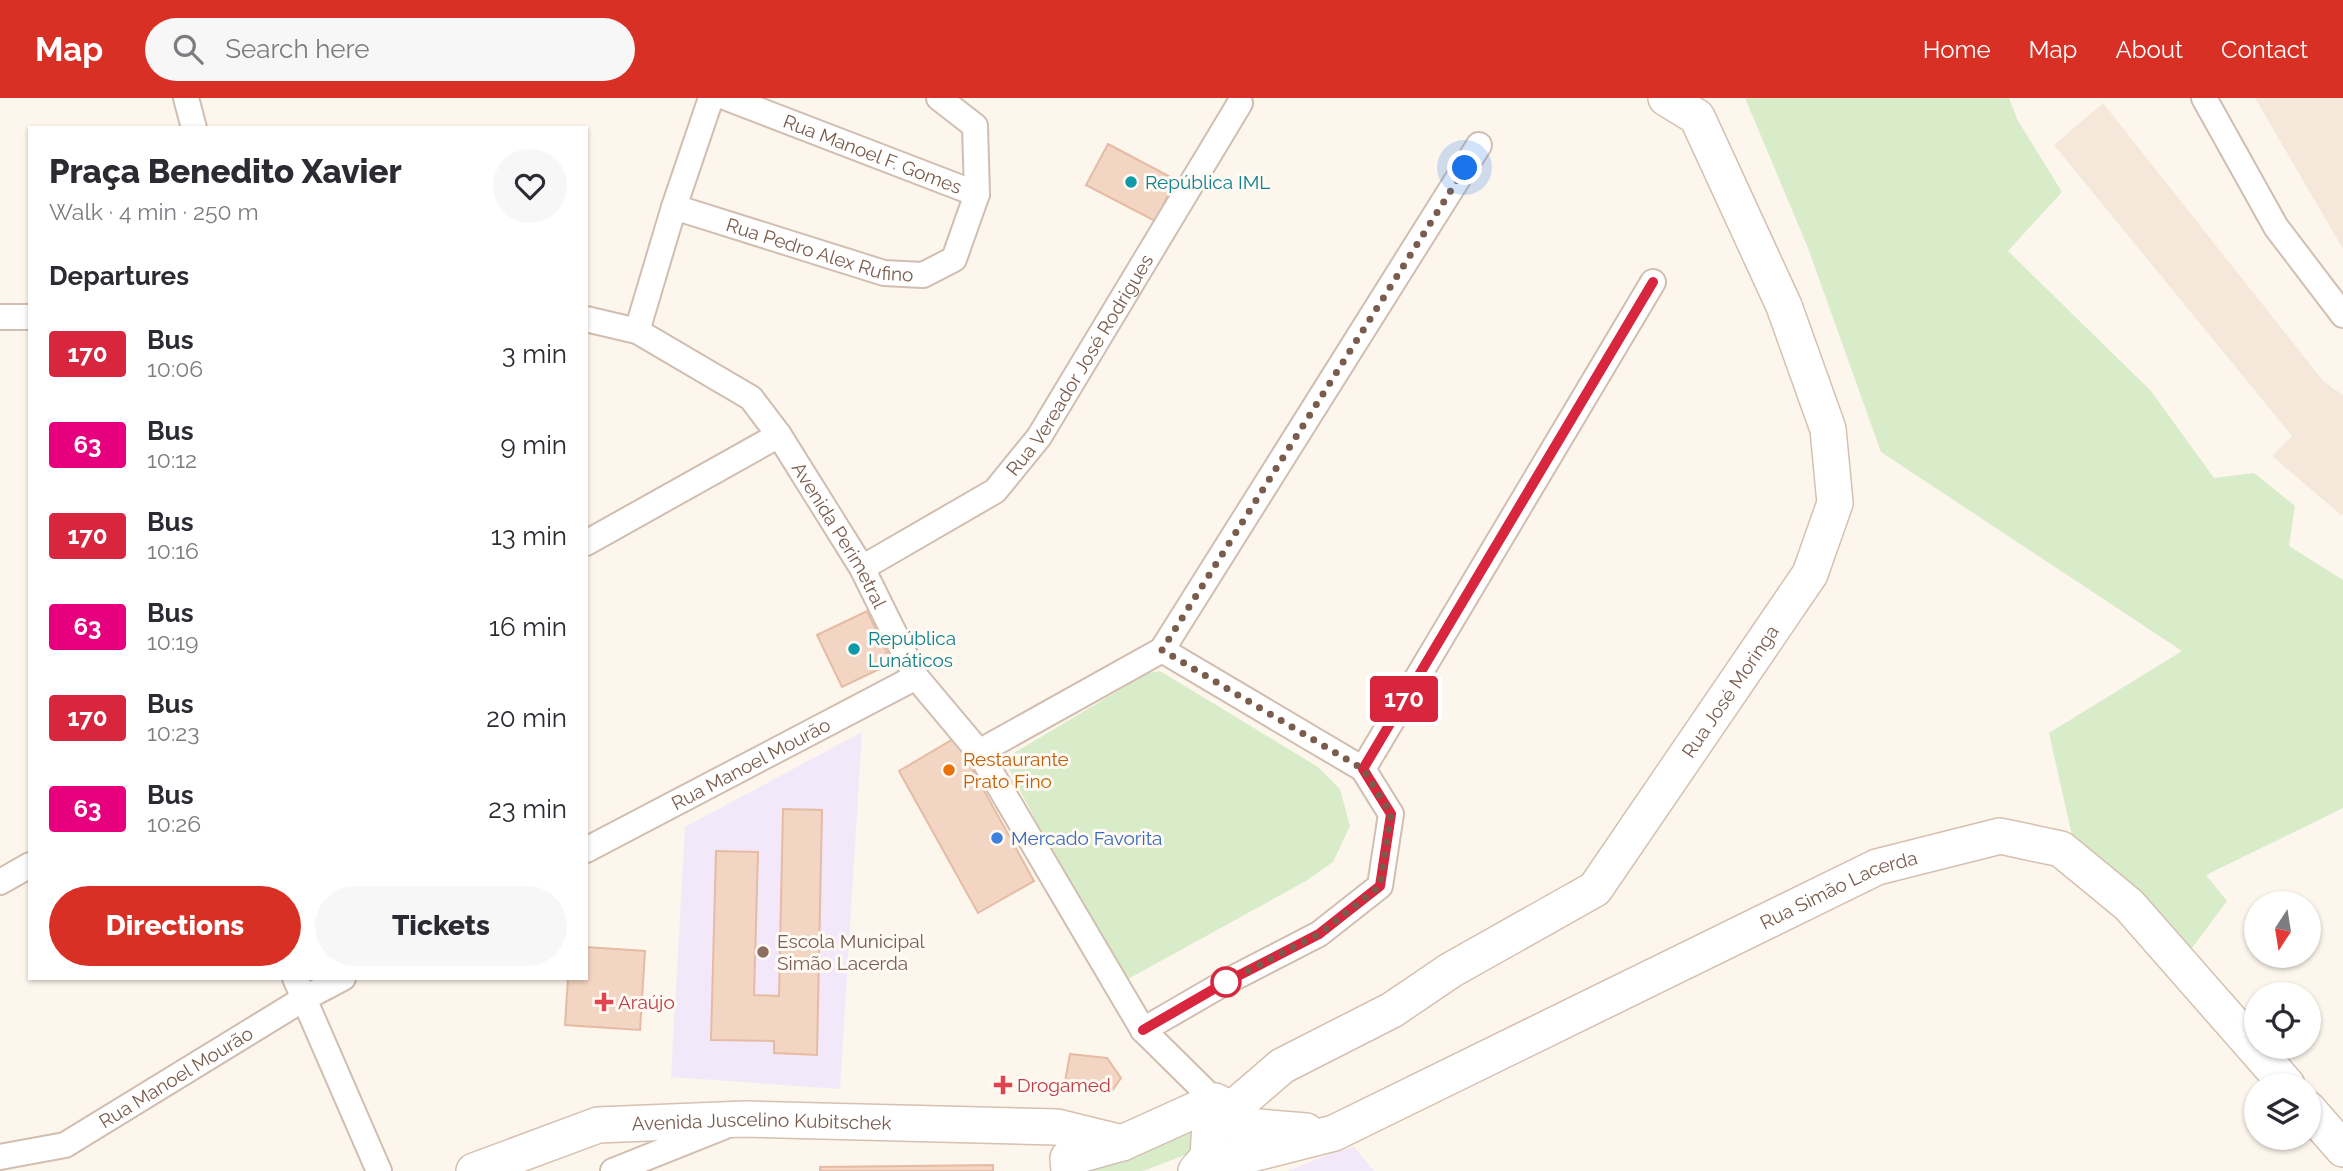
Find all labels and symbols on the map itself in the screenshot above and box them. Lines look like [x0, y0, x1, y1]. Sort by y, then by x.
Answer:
street label: Rua Manoel F. Gomes [780, 110, 965, 198]
your location [1447, 150, 1482, 185]
place label: República IML [1145, 171, 1270, 193]
marker: República IML [1123, 174, 1139, 190]
street label: Rua Pedro Alex Rufino [724, 213, 914, 285]
street label: Rua Vereador José Rodrigues [1001, 250, 1157, 480]
street label: Avenida Perimetral [788, 458, 891, 612]
street label: Rua José Moringa [1677, 621, 1783, 762]
place label: República Lunáticos [868, 627, 956, 671]
marker: República Lunáticos [846, 641, 862, 657]
line badge: 170 [1364, 676, 1444, 722]
street label: Rua Manoel Mourão [668, 713, 834, 814]
place label: Restaurante Prato Fino [963, 748, 1069, 792]
marker: Restaurante Prato Fino [941, 762, 957, 778]
place label: Mercado Favorita [1011, 827, 1162, 849]
marker: Mercado Favorita [989, 830, 1005, 846]
street label: Rua Simão Lacerda [1756, 846, 1920, 934]
north arrow [2244, 891, 2320, 968]
place label: Escola Municipal Simão Lacerda [777, 930, 926, 974]
marker: Escola Municipal Simão Lacerda [755, 944, 771, 960]
unlabelled marker [1211, 967, 1241, 997]
place label: Araújo [618, 991, 675, 1013]
marker: Araújo [596, 994, 612, 1010]
street label: Rua Manoel Mourão [95, 1022, 257, 1133]
place label: Drogamed [1017, 1074, 1111, 1096]
marker: Drogamed [995, 1077, 1011, 1093]
street label: Avenida Juscelino Kubitschek [631, 1108, 892, 1135]

